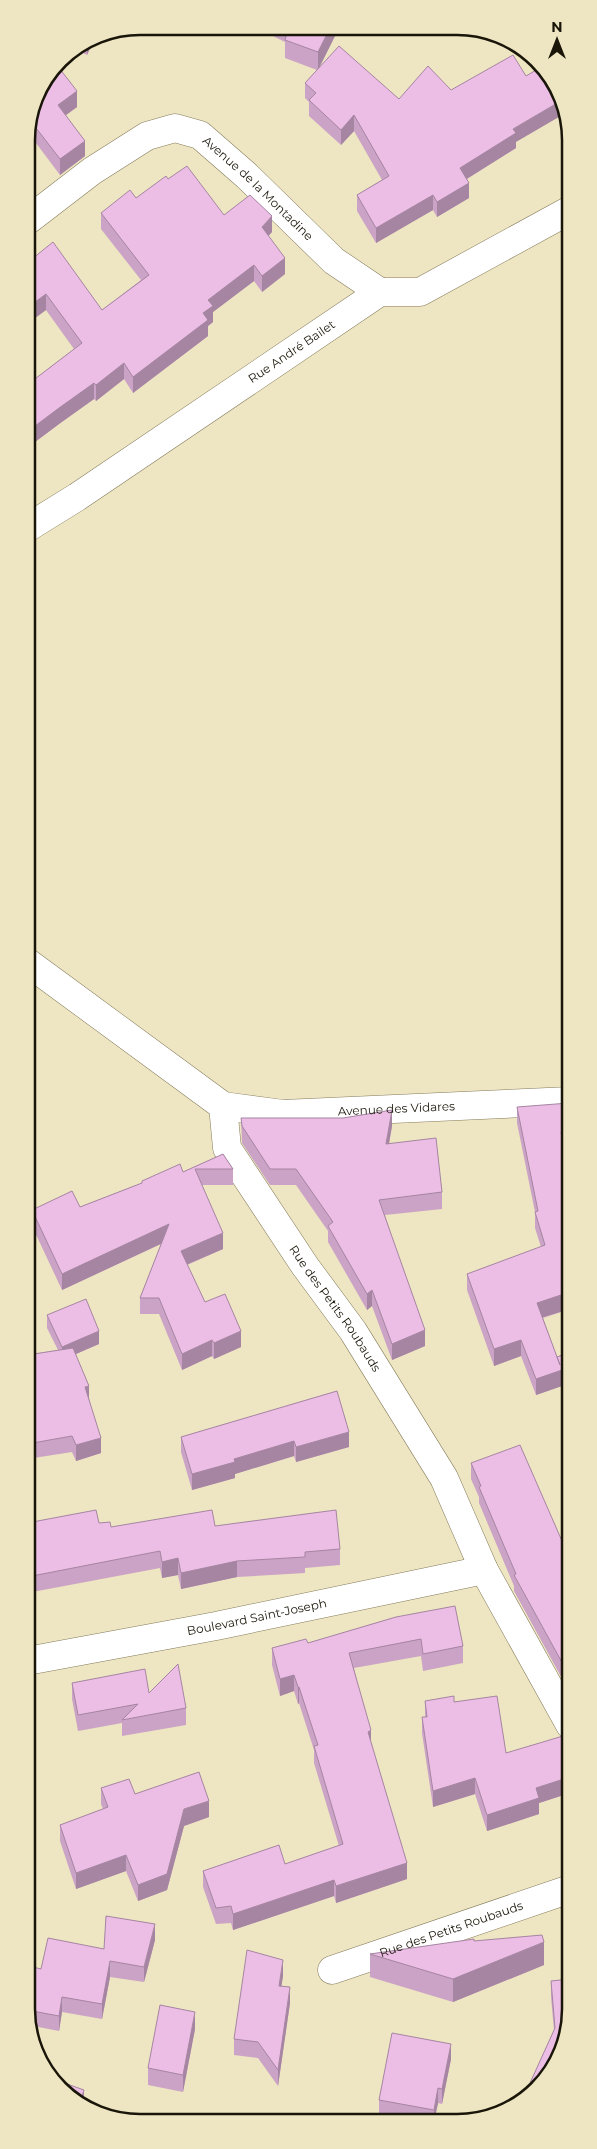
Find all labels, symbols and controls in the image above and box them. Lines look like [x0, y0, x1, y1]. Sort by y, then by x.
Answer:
north arrow [532, 15, 582, 65]
text: N [551, 18, 563, 36]
street label: Avenue de la Montadine [200, 133, 317, 243]
street label: Rue André Bailet [245, 317, 338, 386]
street label: Avenue des Vidares [337, 1098, 455, 1119]
street label: Rue des Petits Roubauds [286, 1242, 384, 1375]
street label: Boulevard Saint-Joseph [186, 1595, 328, 1638]
street label: Rue des Petits Roubauds [377, 1897, 525, 1960]

